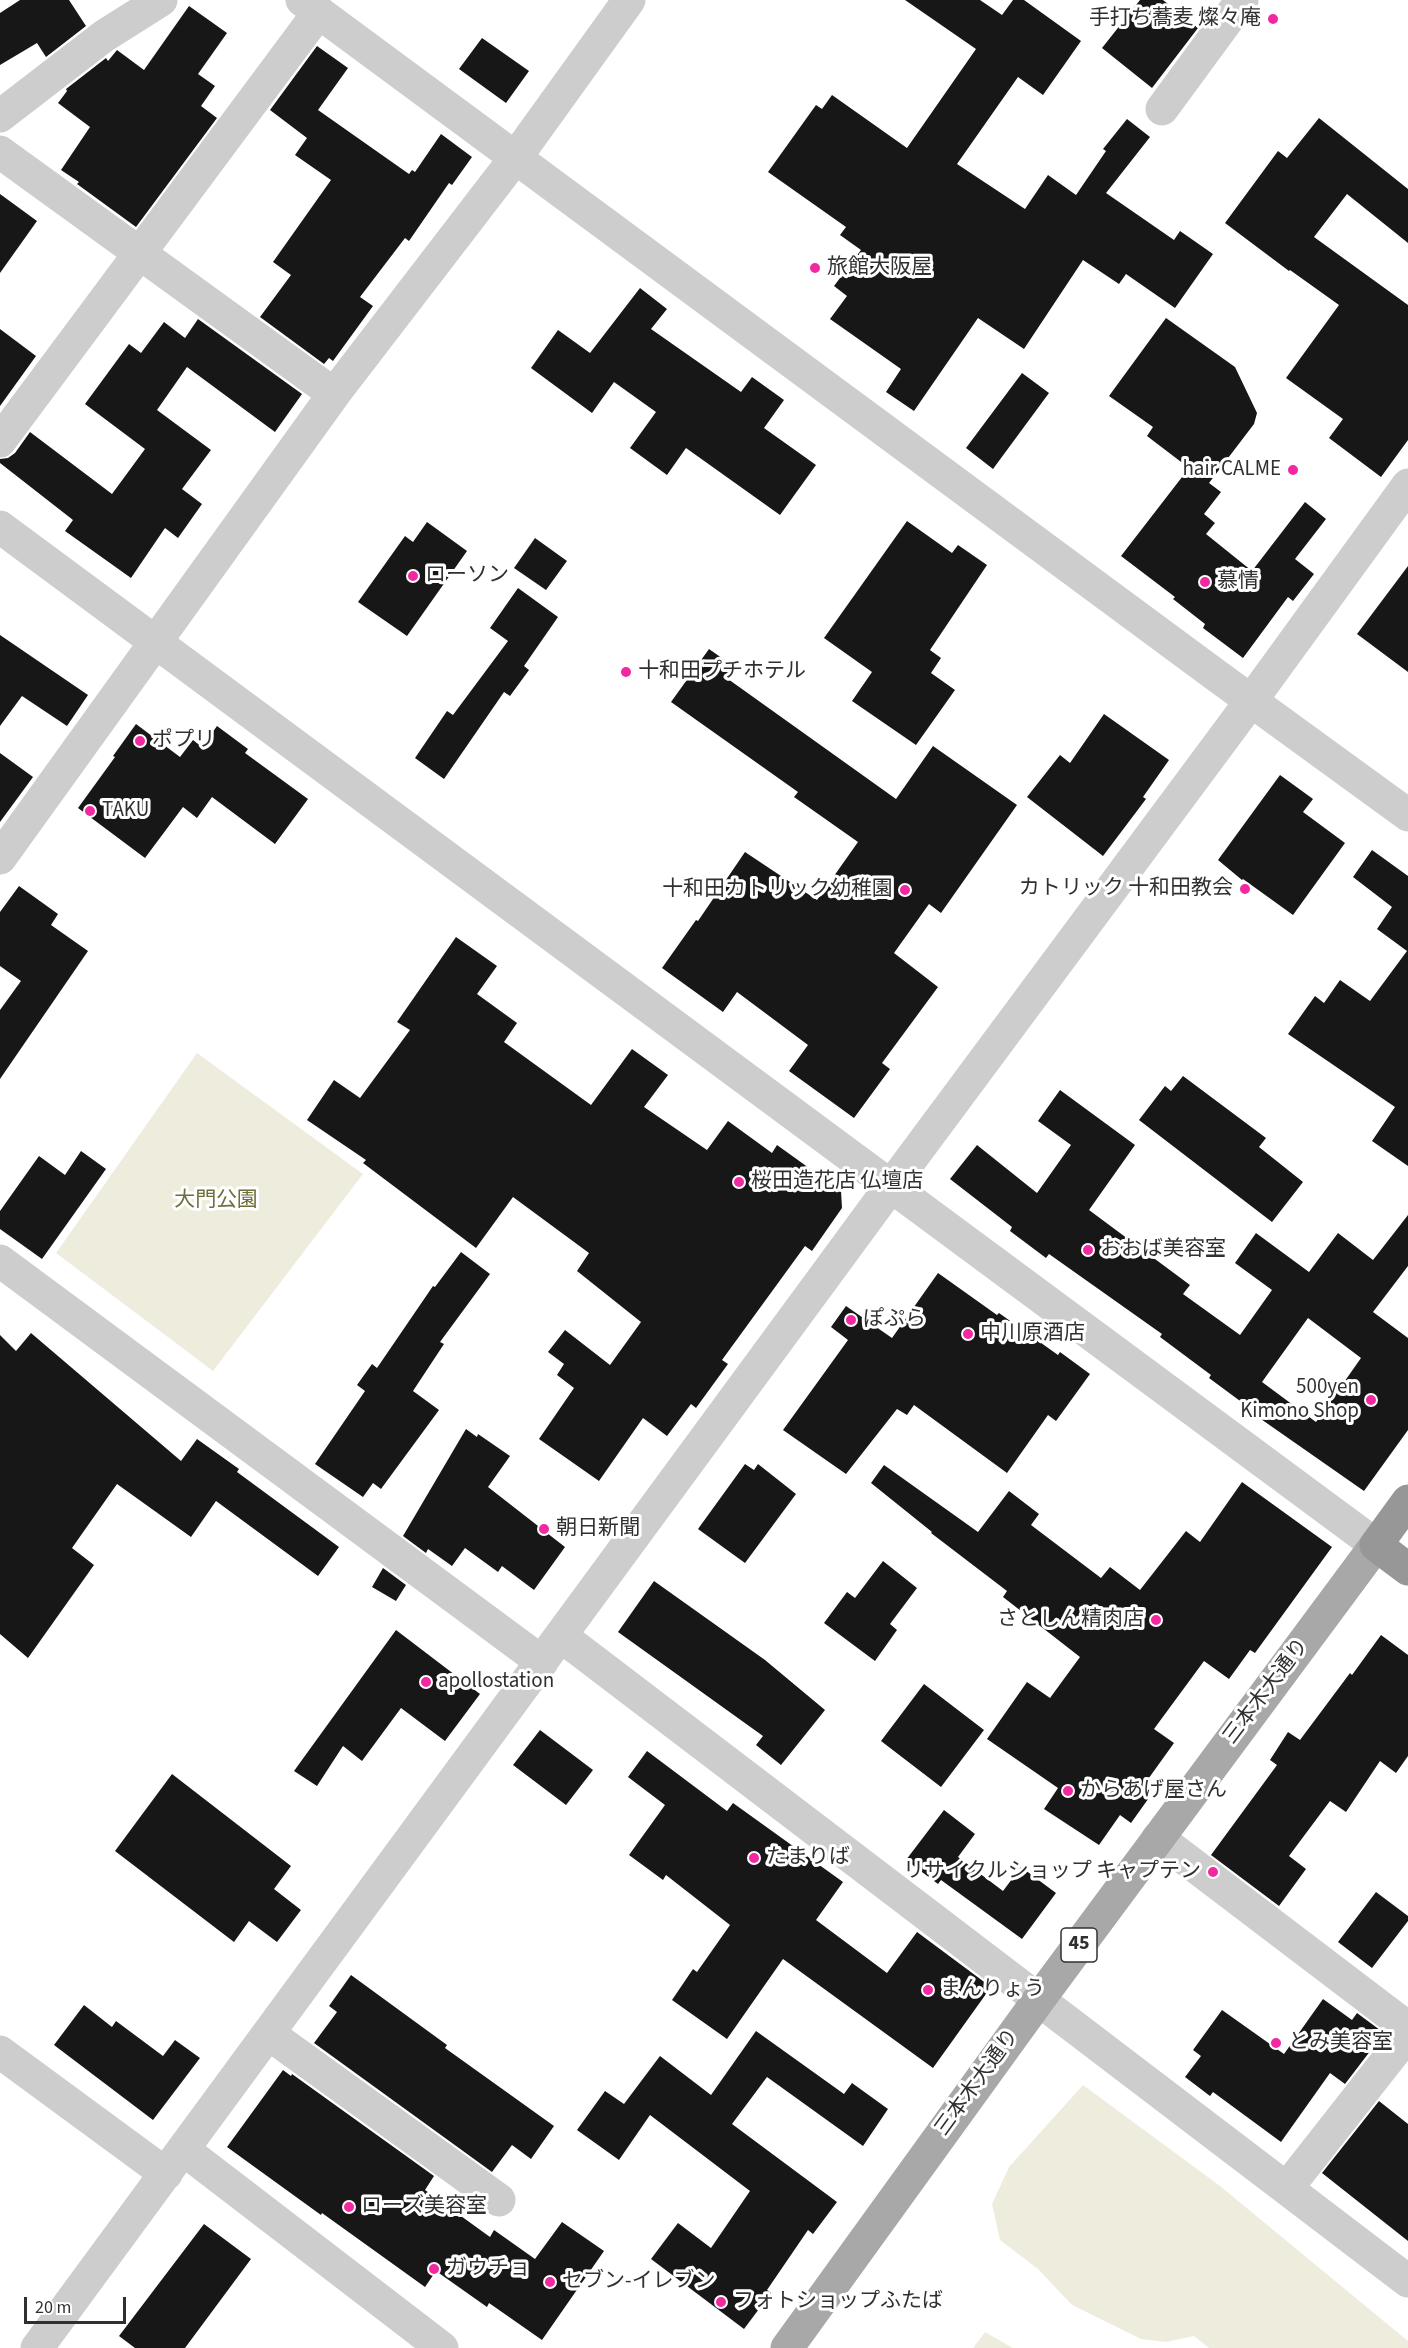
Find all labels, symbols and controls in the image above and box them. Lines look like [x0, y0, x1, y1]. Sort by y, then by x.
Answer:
place label: 手打ち蕎麦 燦々庵 [1089, 6, 1261, 32]
marker: 手打ち蕎麦 燦々庵 [1266, 12, 1280, 26]
place label: 旅館大阪屋 [827, 255, 932, 281]
marker: 旅館大阪屋 [808, 261, 822, 275]
place label: hair CALME [1182, 457, 1281, 483]
marker: hair CALME [1286, 463, 1300, 477]
place label: ローソン [425, 563, 509, 589]
marker: ローソン [406, 569, 420, 583]
place label: 慕情 [1217, 569, 1259, 595]
marker: 慕情 [1198, 575, 1212, 589]
place label: 十和田プチホテル [638, 659, 806, 685]
marker: 十和田プチホテル [619, 665, 633, 679]
place label: ポプリ [152, 728, 215, 754]
marker: ポプリ [133, 734, 147, 748]
place label: TAKU [102, 798, 149, 824]
marker: TAKU [83, 804, 97, 818]
place label: カトリック 十和田教会 [1019, 876, 1233, 902]
place label: 十和田カトリック幼稚園 [662, 877, 893, 903]
marker: カトリック 十和田教会 [1238, 882, 1252, 896]
marker: 十和田カトリック幼稚園 [898, 883, 912, 897]
place label: 桜田造花店 仏壇店 [751, 1169, 923, 1195]
marker: 桜田造花店 仏壇店 [732, 1175, 746, 1189]
park label: 大門公園 [174, 1188, 258, 1214]
place label: おおば美容室 [1100, 1237, 1226, 1263]
marker: おおば美容室 [1081, 1243, 1095, 1257]
place label: ぽぷら [863, 1307, 926, 1333]
marker: ぽぷら [844, 1313, 858, 1327]
place label: 中川原酒店 [980, 1321, 1085, 1347]
marker: 中川原酒店 [961, 1327, 975, 1341]
place label: 500yen Kimono Shop [1240, 1375, 1359, 1425]
marker: 500yen Kimono Shop [1364, 1393, 1378, 1407]
place label: 朝日新聞 [556, 1516, 640, 1542]
marker: 朝日新聞 [537, 1522, 551, 1536]
place label: さとしん精肉店 [997, 1607, 1144, 1633]
marker: さとしん精肉店 [1149, 1613, 1163, 1627]
street label: 三本木大通り [1219, 1634, 1315, 1750]
place label: apollostation [438, 1669, 554, 1695]
marker: apollostation [419, 1675, 433, 1689]
place label: からあげ屋さん [1080, 1778, 1227, 1804]
marker: からあげ屋さん [1061, 1784, 1075, 1798]
place label: たまりば [766, 1845, 850, 1871]
marker: たまりば [747, 1851, 761, 1865]
place label: リサイクルショップ キャプテン [903, 1859, 1201, 1885]
marker: リサイクルショップ キャプテン [1206, 1865, 1220, 1879]
road number: 45 [1061, 1928, 1097, 1962]
place label: まんりょう [940, 1977, 1045, 2003]
marker: まんりょう [921, 1983, 935, 1997]
street label: 三本木大通り [931, 2025, 1025, 2141]
place label: とみ美容室 [1288, 2030, 1393, 2056]
marker: とみ美容室 [1269, 2036, 1283, 2050]
place label: ローズ美容室 [361, 2194, 487, 2220]
marker: ローズ美容室 [342, 2200, 356, 2214]
place label: ガウチョ [446, 2256, 530, 2282]
marker: ガウチョ [427, 2262, 441, 2276]
place label: セブン-イレブン [562, 2269, 716, 2295]
marker: セブン-イレブン [543, 2275, 557, 2289]
scale bar [27, 2285, 129, 2323]
place label: フォトショップふたば [733, 2289, 943, 2315]
text: 20 m [35, 2295, 71, 2320]
marker: フォトショップふたば [714, 2295, 728, 2309]

